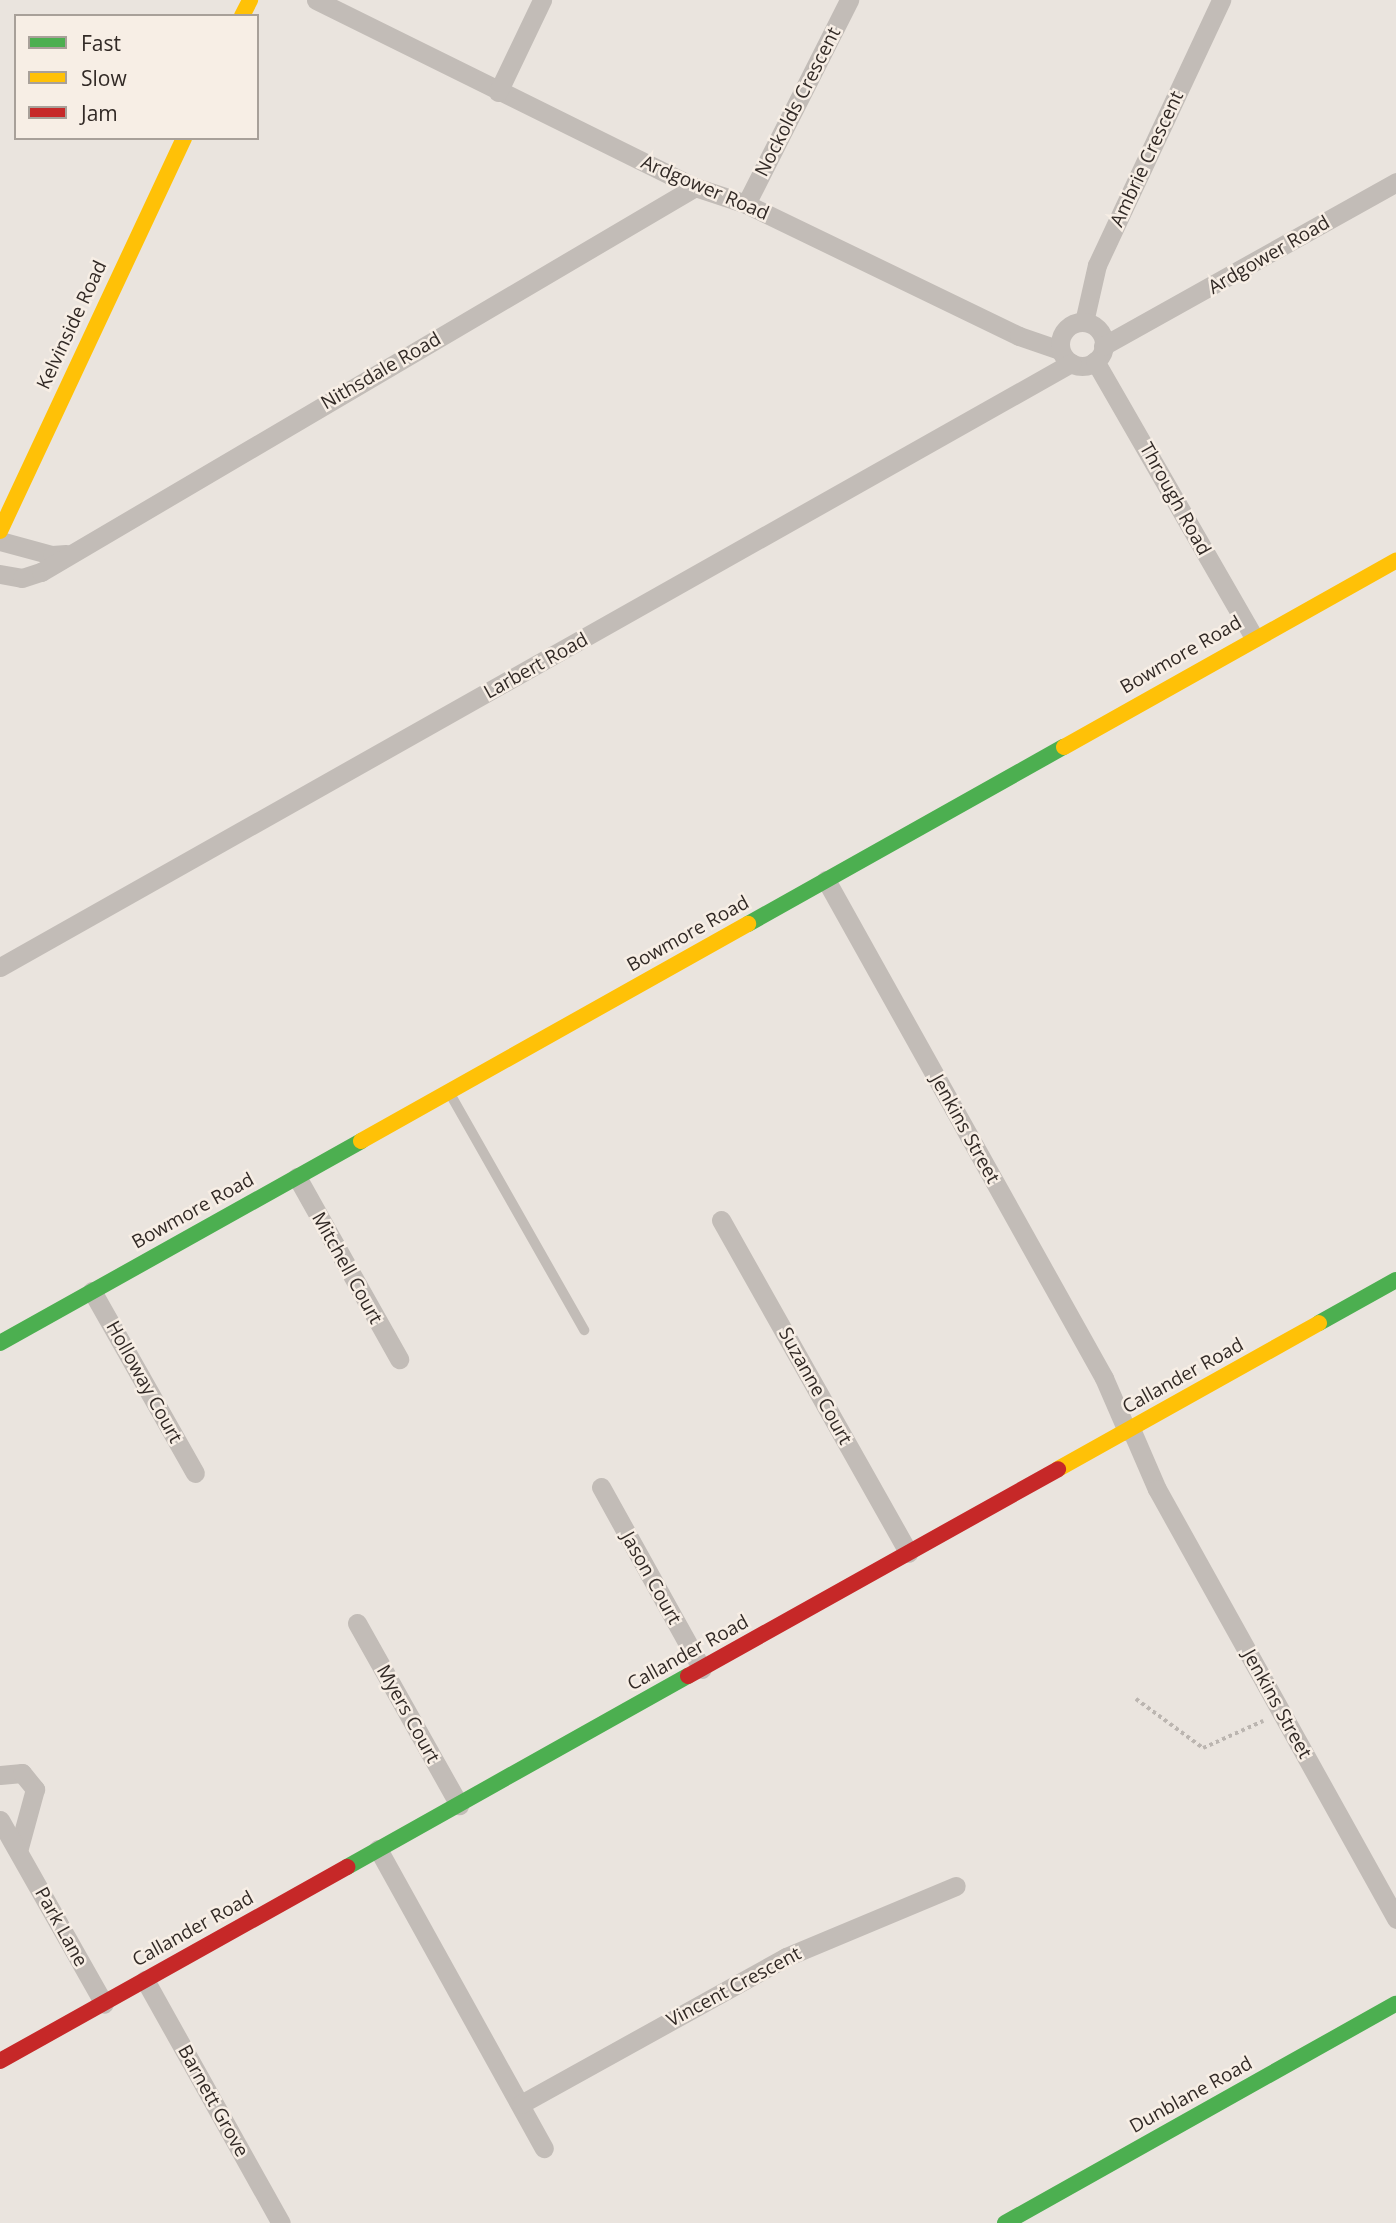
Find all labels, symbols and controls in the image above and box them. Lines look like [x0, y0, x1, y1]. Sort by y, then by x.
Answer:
legend [14, 14, 259, 140]
street label: Nockolds Crescent [751, 24, 845, 180]
text: Fast [81, 29, 121, 57]
text: Slow [81, 64, 127, 92]
street label: Ambrie Crescent [1106, 88, 1188, 230]
text: Jam [81, 99, 118, 127]
street label: Ardgower Road [638, 151, 772, 225]
street label: Ardgower Road [1204, 211, 1334, 299]
street label: Kelvinside Road [32, 257, 112, 393]
street label: Nithsdale Road [317, 328, 445, 414]
street label: Through Road [1135, 439, 1215, 559]
street label: Bowmore Road [1116, 611, 1246, 699]
street label: Larbert Road [480, 628, 592, 704]
street label: Bowmore Road [623, 891, 753, 977]
street label: Jenkins Street [926, 1071, 1004, 1187]
street label: Bowmore Road [128, 1168, 258, 1254]
street label: Mitchell Court [307, 1208, 387, 1328]
street label: Holloway Court [101, 1317, 187, 1447]
street label: Suzanne Court [774, 1324, 856, 1448]
street label: Callander Road [1119, 1333, 1247, 1419]
street label: Jason Court [616, 1528, 686, 1628]
street label: Callander Road [624, 1610, 752, 1696]
street label: Jenkins Street [1238, 1646, 1316, 1762]
street label: Myers Court [372, 1661, 444, 1767]
street label: Park Lane [30, 1883, 92, 1971]
street label: Callander Road [129, 1886, 257, 1972]
street label: Vincent Crescent [663, 1942, 805, 2032]
street label: Barnett Grove [173, 2041, 253, 2161]
street label: Dunblane Road [1126, 2052, 1256, 2138]

